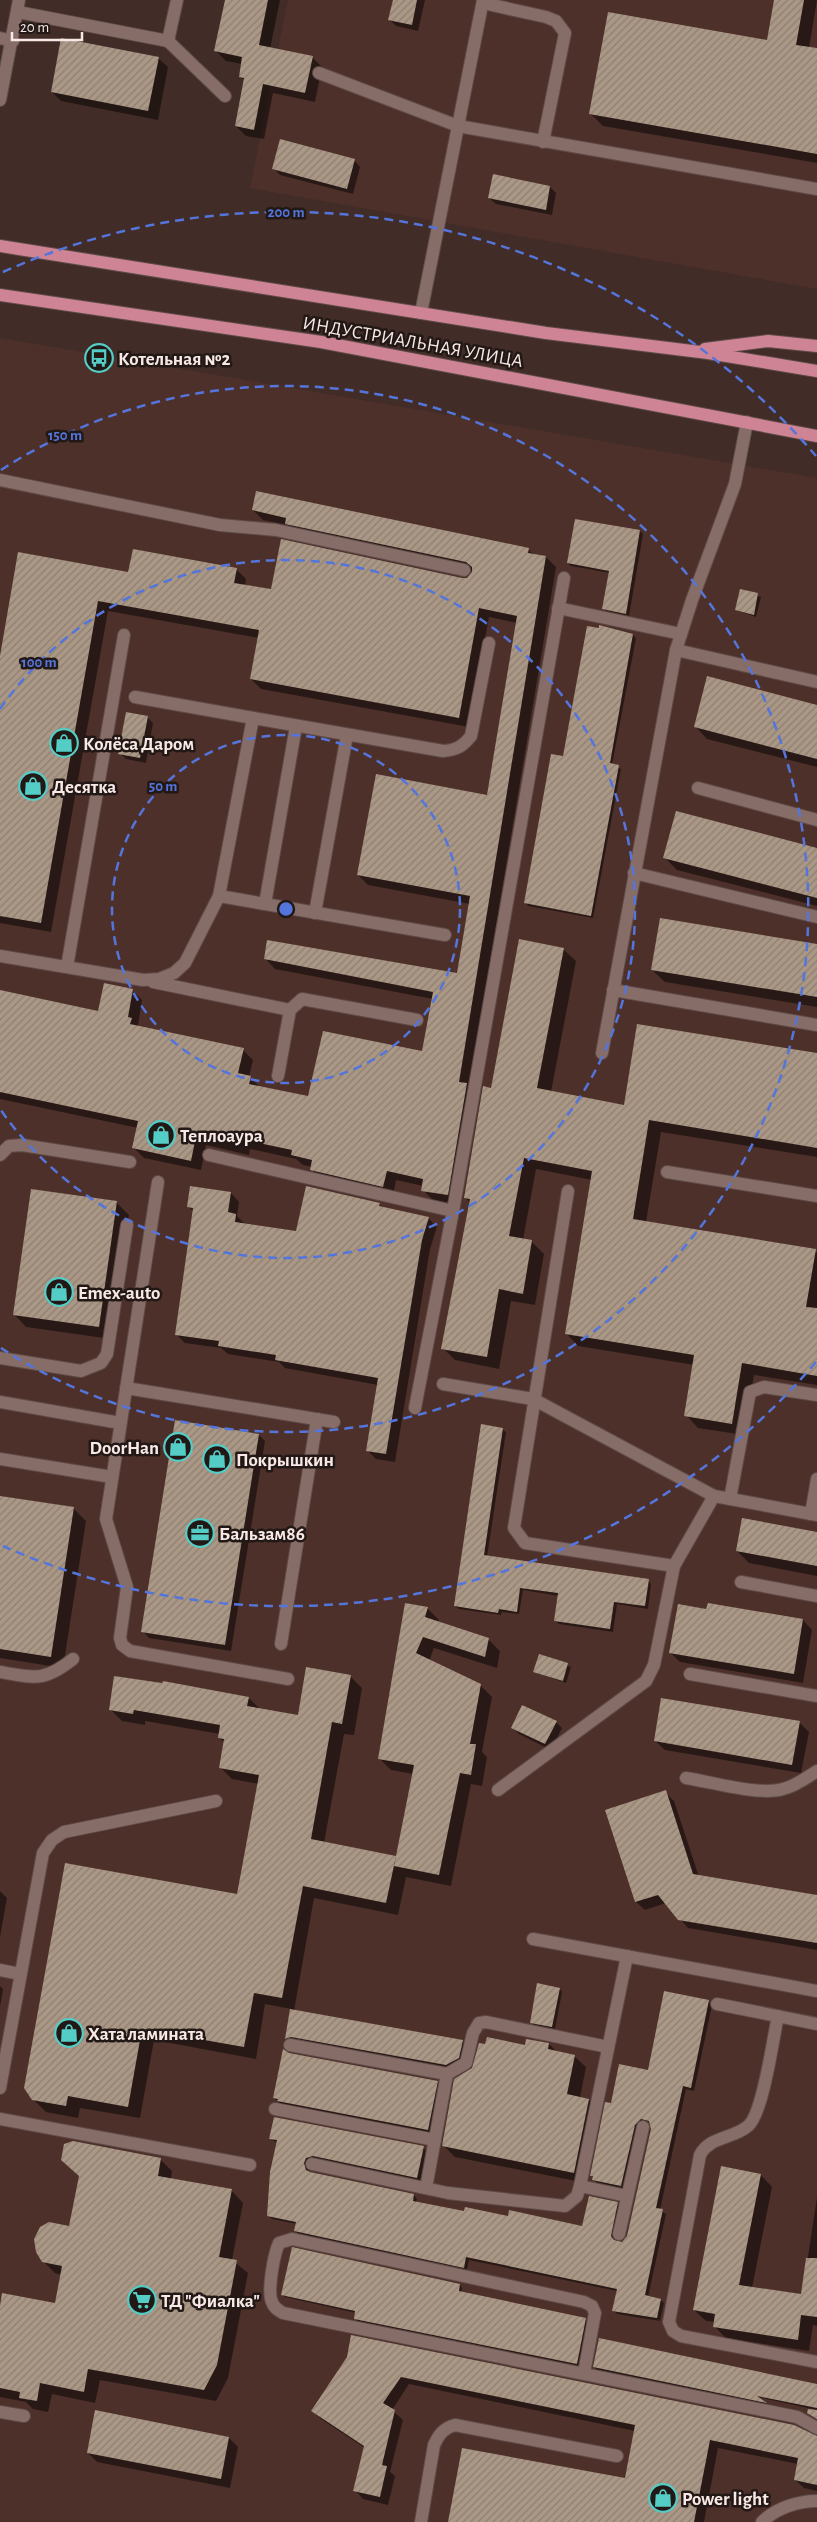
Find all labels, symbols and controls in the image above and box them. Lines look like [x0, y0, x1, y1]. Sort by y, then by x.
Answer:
scale bar [12, 10, 82, 42]
text: 20 m [20, 20, 49, 35]
text: 200 m [267, 205, 305, 220]
street label: ИНДУСТРИАЛЬНАЯ УЛИЦА [301, 314, 524, 371]
bus stop icon: Котельная №2 [84, 343, 114, 373]
place label: Котельная №2 [118, 350, 231, 369]
text: 150 m [48, 428, 82, 443]
text: 100 m [21, 655, 57, 670]
shop icon: Колёса Даром [49, 728, 79, 758]
place label: Колёса Даром [83, 735, 194, 754]
shop icon: Десятка [18, 771, 48, 801]
place label: Десятка [52, 778, 116, 797]
text: 50 m [149, 779, 177, 794]
centre of rings [277, 900, 295, 918]
shop icon: Теплоаура [146, 1120, 176, 1150]
place label: Теплоаура [180, 1127, 263, 1146]
shop icon: Emex-auto [44, 1277, 74, 1307]
place label: Emex-auto [78, 1284, 160, 1303]
shop icon: DoorHan [163, 1432, 193, 1462]
place label: DoorHan [90, 1439, 159, 1458]
shop icon: Покрышкин [202, 1444, 232, 1474]
place label: Покрышкин [236, 1451, 334, 1470]
office icon: Бальзам86 [185, 1518, 215, 1548]
place label: Бальзам86 [219, 1525, 305, 1544]
shop icon: Хата ламината [54, 2018, 84, 2048]
place label: Хата ламината [88, 2025, 204, 2044]
supermarket icon: ТД "Фиалка" [127, 2285, 157, 2315]
place label: ТД "Фиалка" [161, 2292, 260, 2311]
shop icon: Power light [648, 2483, 678, 2513]
place label: Power light [682, 2490, 769, 2509]

